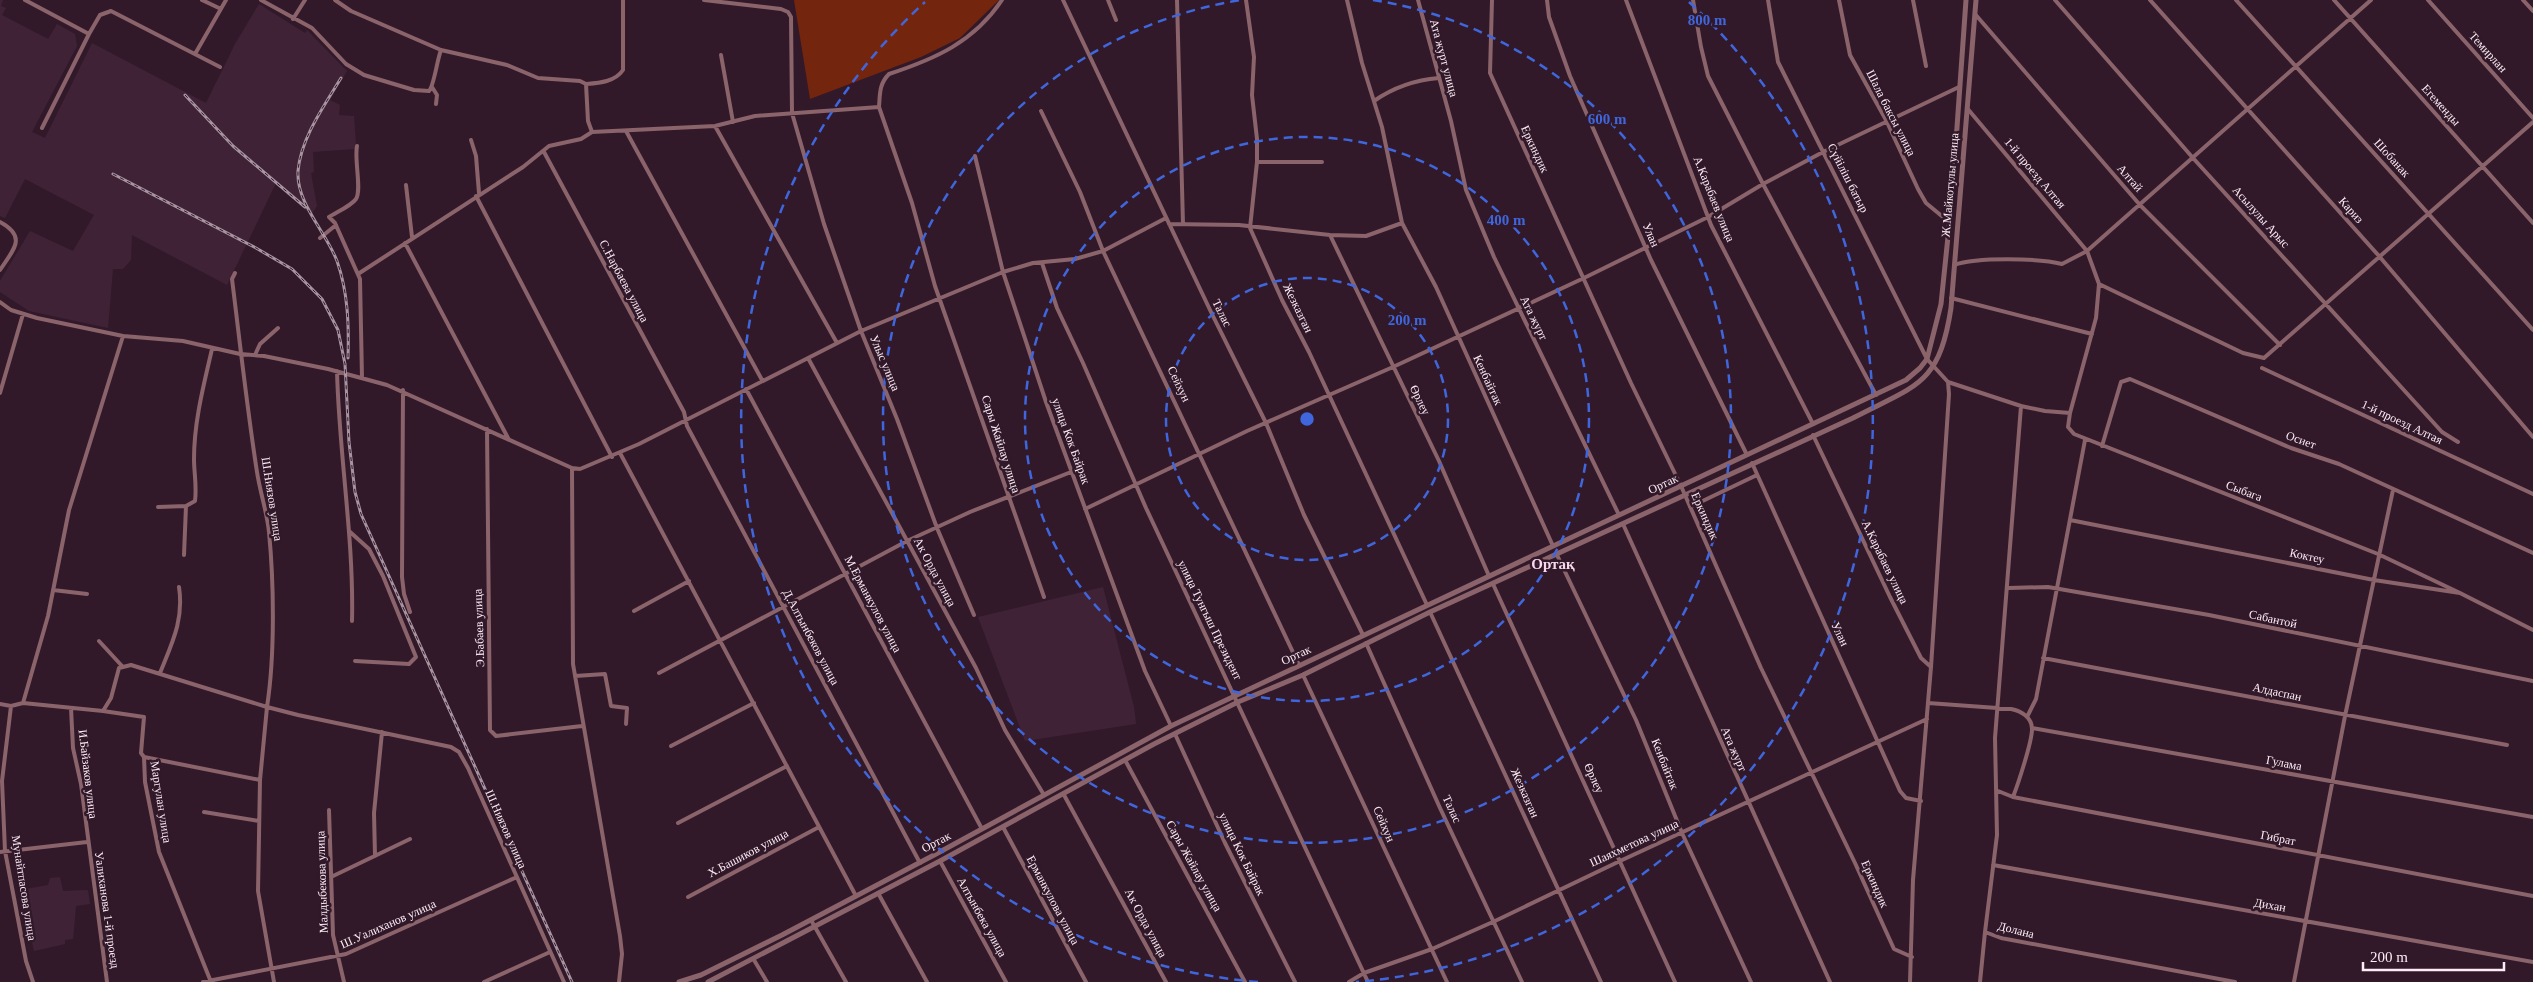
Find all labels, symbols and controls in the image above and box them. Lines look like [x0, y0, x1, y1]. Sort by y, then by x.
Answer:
text: 800 m [1688, 12, 1727, 28]
street label: Ата журт улица [1427, 18, 1461, 99]
street label: Темирлан [2466, 29, 2510, 76]
street label: Шала баксы улица [1863, 68, 1919, 159]
street label: Егеменды [2419, 81, 2463, 129]
text: 600 m [1588, 111, 1627, 127]
street label: Еркиндик [1518, 123, 1552, 175]
street label: Ж.Майкотулы улица [1938, 132, 1962, 238]
street label: 1-й проезд Алтая [2001, 135, 2069, 212]
street label: Шобанак [2371, 136, 2413, 180]
street label: Сүйіліш батыр [1825, 141, 1871, 215]
street label: А.Карабаев улица [1690, 154, 1738, 245]
street label: Алтай [2114, 161, 2146, 195]
street label: Асылулы Арыс [2230, 183, 2292, 251]
street label: Кариз [2336, 194, 2367, 226]
text: 400 m [1487, 212, 1526, 228]
street label: Улан [1640, 221, 1663, 250]
street label: С.Нарбаева улица [596, 237, 652, 325]
street label: Жезказган [1280, 281, 1316, 335]
street label: Ата журт [1517, 294, 1551, 343]
street label: Талас [1209, 297, 1235, 329]
text: 200 m [1388, 312, 1427, 328]
street label: Улыс улица [867, 333, 903, 394]
street label: Кенбайтак [1470, 353, 1506, 407]
street label: Сейхун [1165, 364, 1194, 405]
street label: Өрлеу [1407, 383, 1433, 417]
street label: Сары Жайлау улица [979, 393, 1024, 495]
street label: улица Кок Байрак [1049, 396, 1093, 486]
street label: 1-й проезд Алтая [2359, 397, 2445, 447]
centre of rings [1298, 410, 1316, 428]
street label: Осиет [2284, 428, 2319, 452]
street label: Ш.Ниязов улица [258, 456, 286, 543]
street label: Ортак [1646, 471, 1680, 497]
street label: Сыбага [2224, 478, 2265, 505]
street label: Еркиндик [1688, 490, 1722, 542]
street label: А.Карабаев улица [1859, 518, 1912, 607]
street label: Ак Орда улица [911, 535, 959, 609]
street label: Коктеу [2288, 545, 2326, 567]
street label: М.Ерманкулов улица [842, 553, 905, 655]
district label: Ортақ [1531, 556, 1575, 572]
street label: улица Тунгыш Президент [1175, 558, 1245, 683]
street label: Д.Алтынбеков улица [780, 587, 842, 688]
street label: Э.Бабаев улица [471, 588, 487, 667]
street label: Сабантой [2248, 607, 2299, 631]
street label: Улан [1828, 620, 1852, 649]
street label: Ортак [1279, 642, 1313, 668]
street label: Алдаспан [2251, 680, 2303, 704]
street label: Ата журт [1718, 725, 1750, 774]
street label: И.Байзаков улица [76, 729, 101, 820]
street label: Кенбайтак [1648, 736, 1682, 792]
street label: Гулама [2265, 753, 2304, 773]
street label: Маргулан улица [148, 760, 174, 845]
street label: Өрлеу [1581, 761, 1607, 795]
street label: Жезказган [1508, 766, 1542, 820]
street label: Ш.Ниязов улица [482, 787, 530, 871]
street label: Талас [1440, 793, 1464, 825]
street label: Сейхун [1370, 804, 1398, 845]
street label: улица Кок Байрак [1216, 810, 1268, 898]
street label: Шаяхметова улица [1587, 816, 1681, 870]
street label: Сары Жайлау улица [1163, 818, 1225, 915]
street label: Х.Башиков улица [705, 826, 791, 880]
street label: Ортак [919, 828, 953, 855]
street label: Гибрат [2259, 828, 2297, 848]
street label: Малдыбекова улица [313, 830, 331, 933]
street label: Мунайтпасова улица [9, 834, 39, 942]
street label: Уалиханова 1-й проезд [92, 851, 122, 969]
street label: Ерманкулова улица [1024, 853, 1083, 948]
street label: Еркиндик [1858, 858, 1892, 910]
street label: Алтынбека улица [954, 875, 1010, 960]
street label: Ак Орда улица [1122, 886, 1170, 960]
street label: Дихан [2253, 895, 2288, 915]
street label: Ш.Уалиханов улица [338, 896, 439, 951]
street label: Долана [1996, 919, 2036, 941]
scale bar [2363, 940, 2504, 972]
text: 200 m [2370, 949, 2408, 965]

